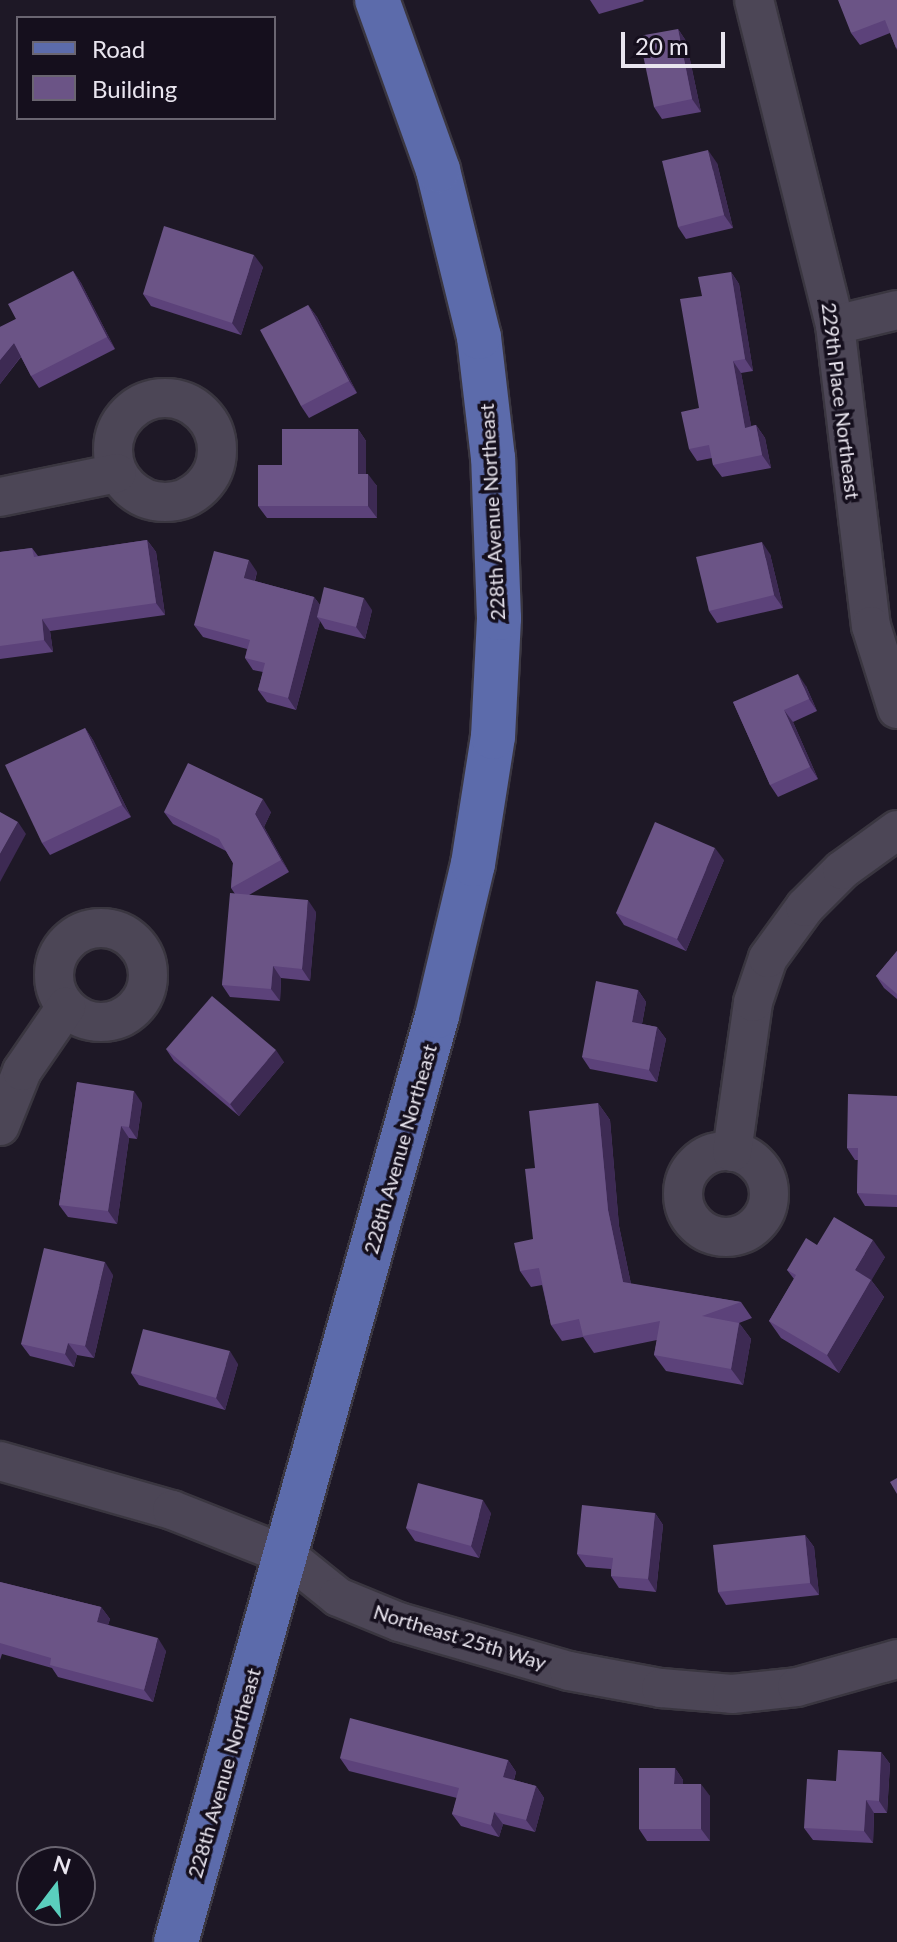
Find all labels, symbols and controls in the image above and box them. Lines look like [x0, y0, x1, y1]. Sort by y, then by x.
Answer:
legend [16, 16, 276, 120]
scale bar [625, 16, 729, 66]
text: 20 m [635, 31, 689, 60]
text: Road [92, 34, 145, 63]
text: Building [92, 74, 177, 103]
street label: 229th Place Northeast [817, 301, 865, 501]
street label: 228th Avenue Northeast [474, 403, 510, 621]
street label: 228th Avenue Northeast [358, 1041, 442, 1257]
street label: Northeast 25th Way [371, 1599, 549, 1675]
street label: 228th Avenue Northeast [182, 1665, 266, 1881]
north arrow [16, 1846, 96, 1926]
text: N [50, 1849, 74, 1880]

